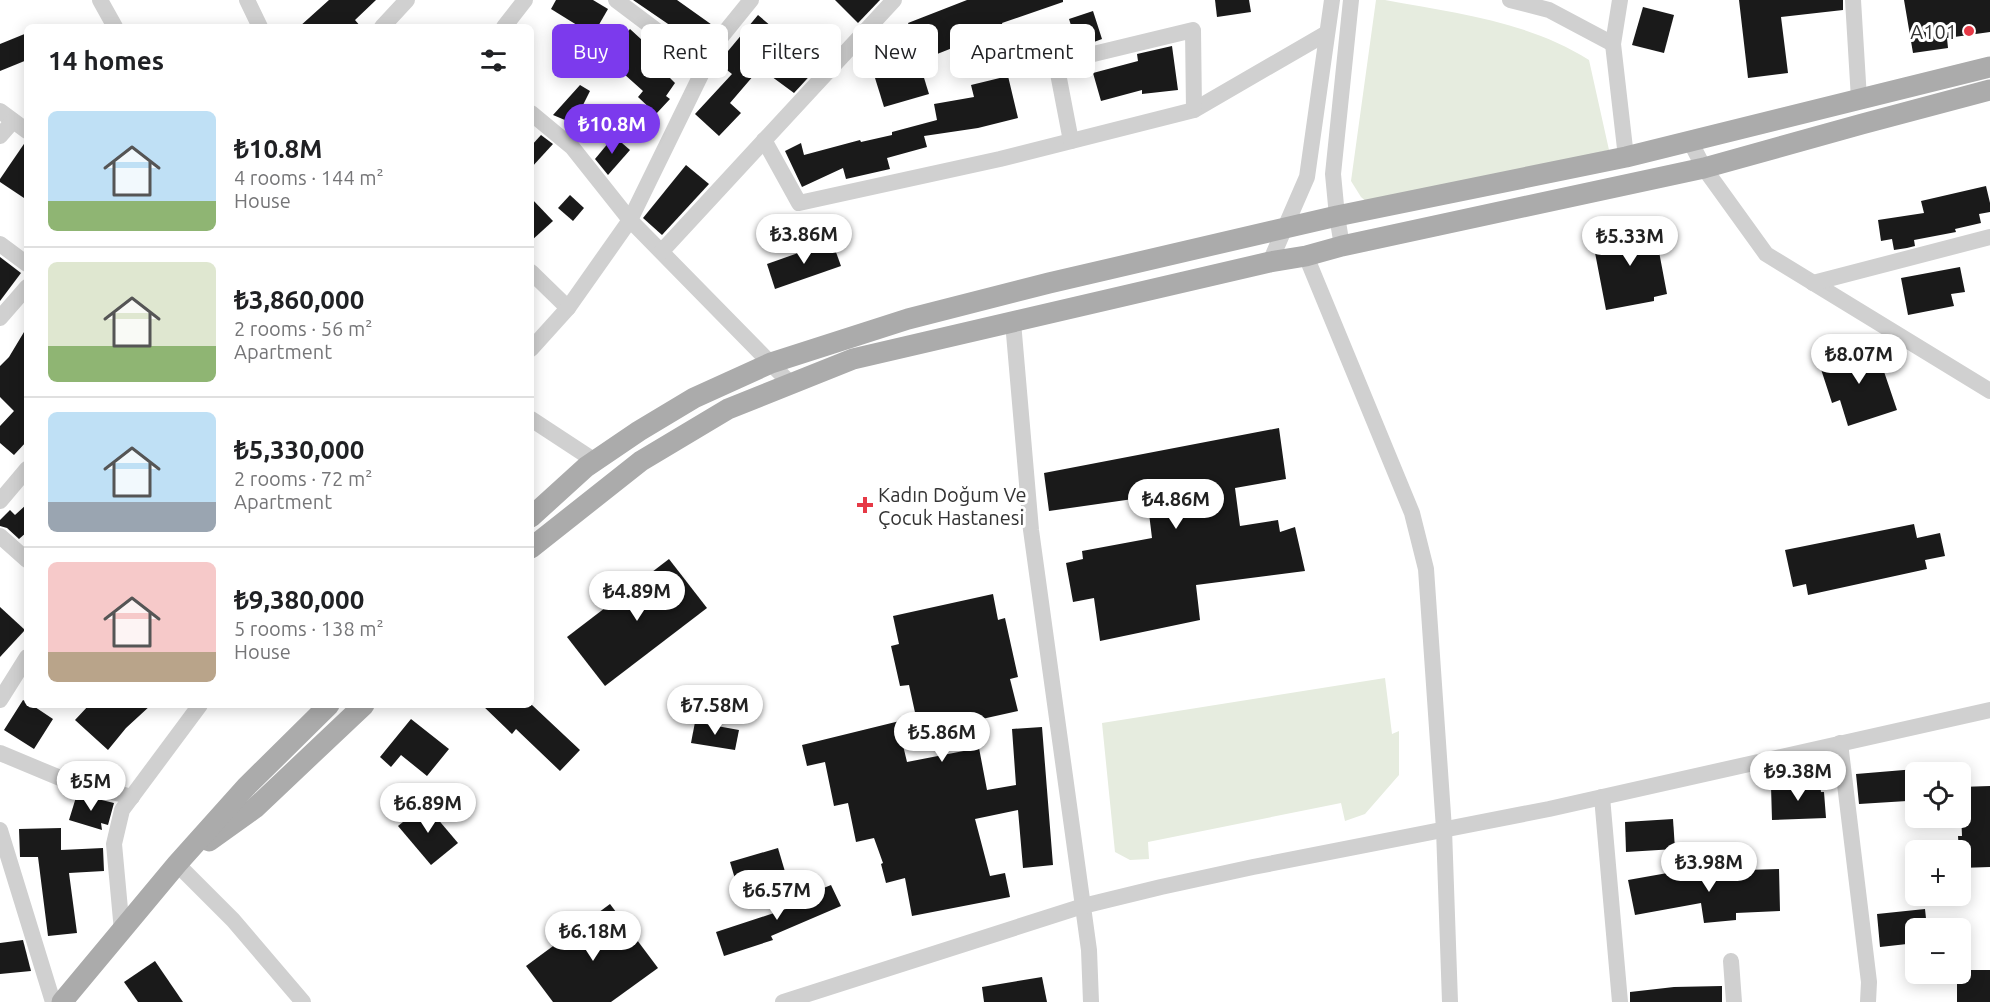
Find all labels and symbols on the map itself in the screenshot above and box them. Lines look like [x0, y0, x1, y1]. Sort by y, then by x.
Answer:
place label: A101 [1910, 20, 1957, 43]
marker: A101 [1962, 24, 1976, 38]
pin: ₺10.8M [563, 104, 661, 155]
pin: ₺3.86M [755, 214, 853, 265]
pin: ₺5.33M [1581, 216, 1679, 267]
pin: ₺8.07M [1810, 334, 1908, 385]
pin: ₺4.86M [1127, 479, 1225, 530]
place label: Kadın Doğum Ve Çocuk Hastanesi [878, 483, 1027, 529]
marker: Kadın Doğum Ve Çocuk Hastanesi [856, 496, 874, 514]
pin: ₺4.89M [588, 571, 686, 622]
pin: ₺7.58M [666, 685, 764, 736]
pin: ₺5.86M [893, 712, 991, 763]
pin: ₺9.38M [1749, 751, 1847, 802]
pin: ₺5M [62, 761, 120, 812]
pin: ₺6.89M [379, 783, 477, 834]
pin: ₺3.98M [1660, 842, 1758, 893]
pin: ₺6.57M [728, 870, 826, 921]
pin: ₺6.18M [544, 911, 642, 962]

